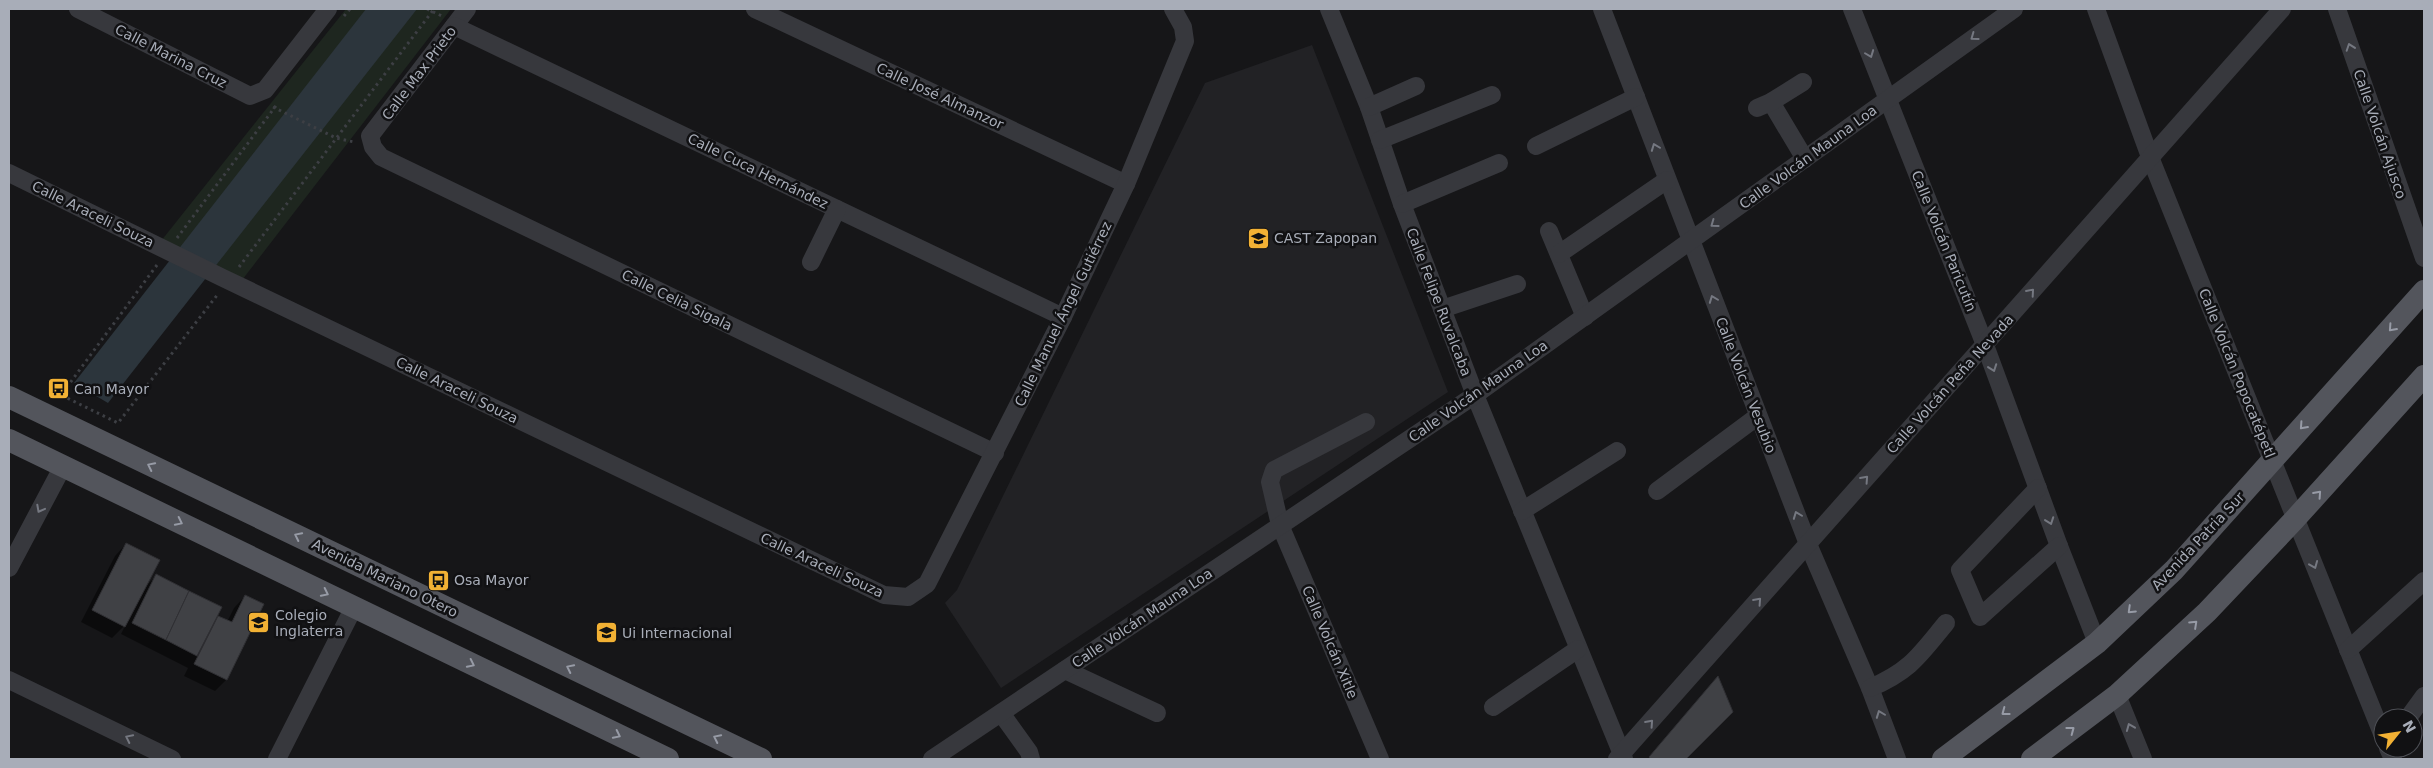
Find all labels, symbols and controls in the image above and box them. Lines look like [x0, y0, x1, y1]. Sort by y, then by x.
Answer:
street label: Calle Marina Cruz [113, 21, 229, 91]
street label: Calle Max Prieto [379, 23, 459, 123]
one-way arrow [1971, 31, 1980, 40]
one-way arrow [2346, 43, 2356, 52]
one-way arrow [1864, 49, 1874, 58]
street label: Calle José Almanzor [874, 59, 1006, 133]
street label: Calle Volcán Ajusco [2350, 67, 2410, 201]
street label: Calle Volcán Mauna Loa [1736, 102, 1880, 212]
street label: Calle Cuca Hernández [685, 130, 831, 212]
one-way arrow [1650, 143, 1661, 152]
street label: Calle Volcán Paricutín [1908, 168, 1980, 314]
street label: Calle Araceli Souza [29, 177, 157, 251]
one-way arrow [1711, 217, 1720, 227]
street label: Calle Manuel Ángel Gutiérrez [1011, 219, 1115, 409]
school or university icon: CAST Zapopan [1246, 226, 1270, 250]
street label: Calle Felipe Ruvalcaba [1403, 226, 1475, 378]
place label: CAST Zapopan [1274, 230, 1377, 246]
street label: Calle Celia Sigala [619, 266, 735, 334]
street label: Calle Volcán Popocatépetl [2196, 286, 2278, 460]
one-way arrow [2025, 289, 2034, 298]
one-way arrow [1708, 295, 1718, 303]
street label: Calle Volcán Peña Nevada [1883, 311, 2017, 457]
street label: Calle Volcán Vesubio [1713, 315, 1779, 455]
one-way arrow [2389, 322, 2398, 331]
street label: Calle Volcán Mauna Loa [1405, 337, 1551, 445]
street label: Calle Araceli Souza [393, 353, 521, 427]
one-way arrow [1987, 364, 1997, 372]
bus stop icon: Can Mayor [46, 377, 70, 401]
place label: Can Mayor [74, 381, 149, 397]
one-way arrow [2300, 420, 2309, 429]
one-way arrow [147, 462, 156, 472]
one-way arrow [1859, 476, 1868, 485]
street label: Avenida Patria Sur [2148, 488, 2248, 593]
one-way arrow [2312, 490, 2321, 499]
one-way arrow [36, 504, 46, 513]
one-way arrow [1793, 511, 1803, 520]
one-way arrow [174, 516, 183, 526]
one-way arrow [2044, 516, 2054, 524]
street label: Calle Araceli Souza [758, 529, 886, 601]
one-way arrow [294, 532, 303, 543]
street label: Avenida Mariano Otero [309, 536, 461, 620]
one-way arrow [2307, 560, 2318, 569]
street label: Calle Volcán Mauna Loa [1069, 565, 1215, 671]
bus stop icon: Osa Mayor [426, 568, 450, 592]
place label: Osa Mayor [454, 572, 529, 588]
street label: Calle Volcán Xitle [1299, 583, 1361, 701]
one-way arrow [320, 587, 329, 597]
one-way arrow [1752, 598, 1761, 607]
one-way arrow [2128, 605, 2137, 614]
place label: Colegio Inglaterra [275, 607, 343, 639]
school or university icon: Colegio Inglaterra [247, 611, 271, 635]
school or university icon: Ui Internacional [594, 621, 618, 645]
one-way arrow [2188, 621, 2197, 630]
place label: Ui Internacional [622, 625, 732, 641]
one-way arrow [466, 658, 475, 668]
one-way arrow [566, 663, 575, 674]
one-way arrow [2002, 707, 2011, 715]
north arrow [2373, 708, 2423, 758]
one-way arrow [1876, 710, 1886, 718]
text: N [2399, 717, 2419, 736]
one-way arrow [1644, 719, 1653, 728]
one-way arrow [2126, 723, 2136, 732]
one-way arrow [2065, 727, 2075, 736]
one-way arrow [612, 728, 621, 738]
one-way arrow [125, 734, 134, 744]
one-way arrow [713, 734, 722, 744]

